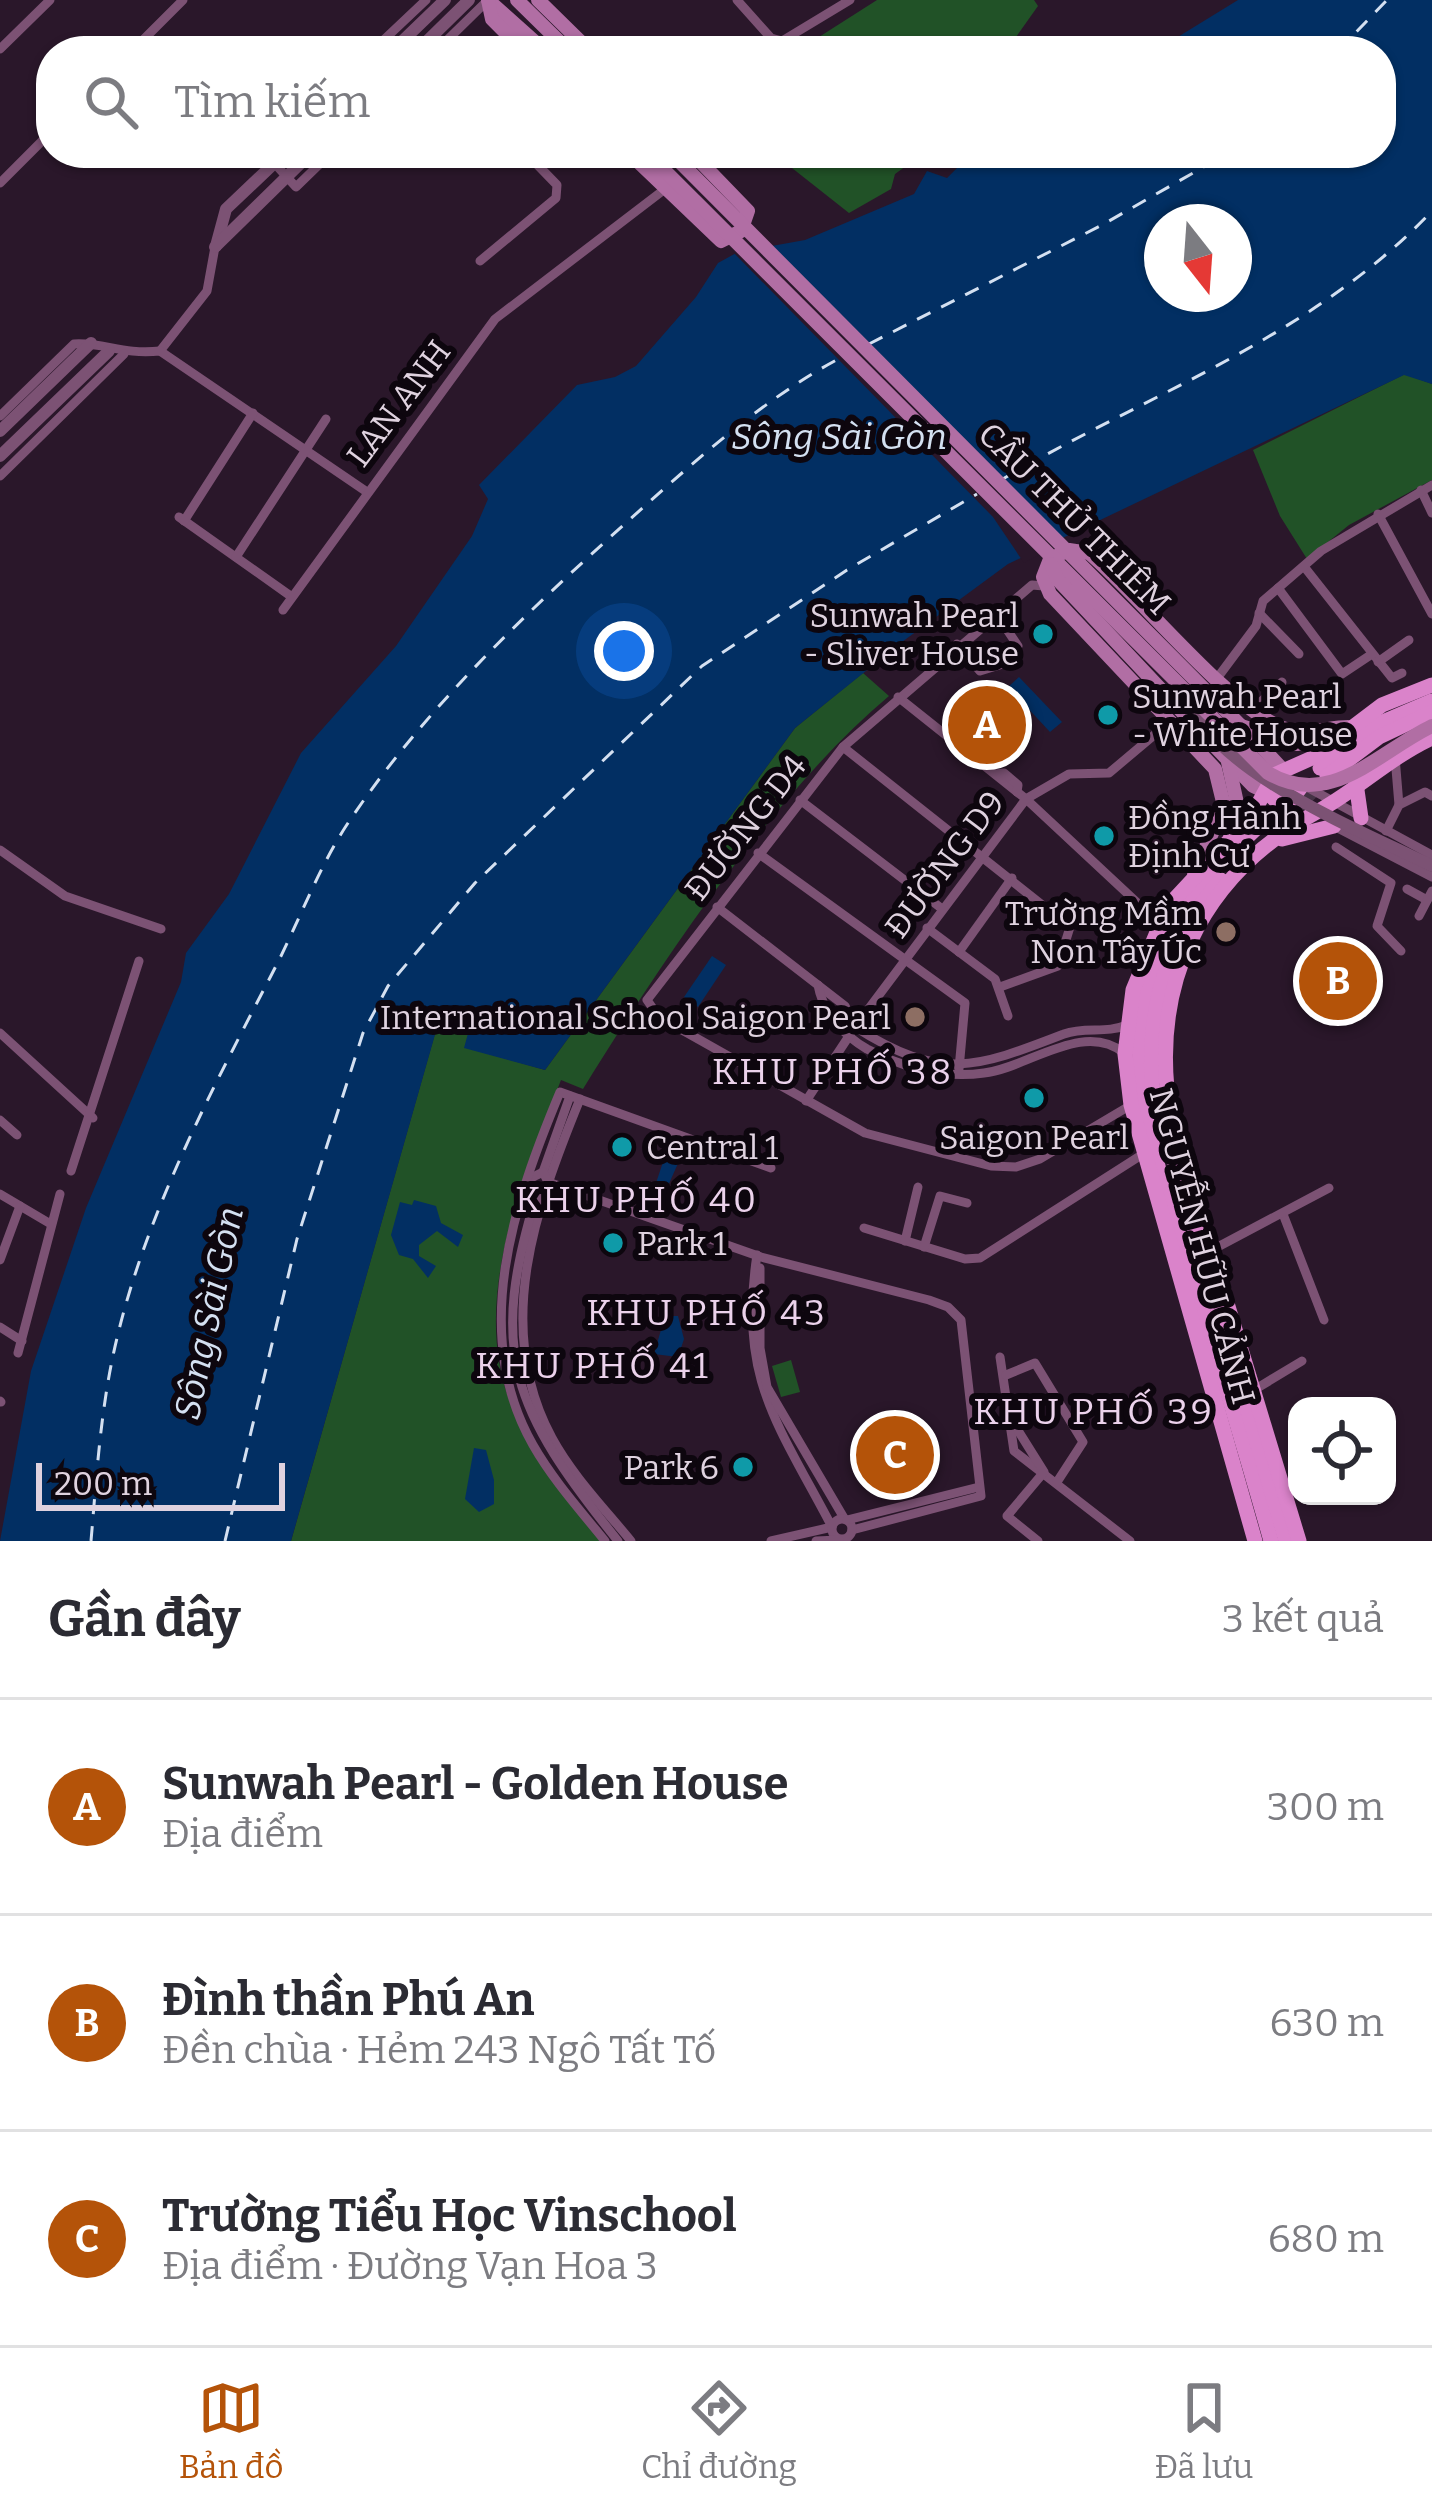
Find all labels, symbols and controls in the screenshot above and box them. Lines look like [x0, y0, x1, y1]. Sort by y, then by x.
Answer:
search box [36, 36, 1396, 168]
icon: search [78, 69, 144, 135]
text: Tìm kiếm [174, 75, 370, 129]
north arrow [1144, 204, 1252, 312]
street label: LAN ANH [338, 333, 459, 475]
street label: CẦU THỦ THIÊM [970, 412, 1181, 623]
water label: Sông Sài Gòn [731, 415, 947, 459]
place label: Sunwah Pearl - Sliver House [804, 596, 1019, 674]
your location [594, 621, 654, 681]
marker: Sunwah Pearl - Sliver House [1030, 621, 1056, 647]
place label: Sunwah Pearl - White House [1132, 677, 1353, 755]
pin: A [948, 680, 1026, 770]
marker: Sunwah Pearl - White House [1095, 702, 1121, 728]
street label: ĐƯỜNG D4 [677, 747, 815, 908]
street label: ĐƯỜNG D9 [877, 783, 1013, 946]
place label: Đồng Hành Định Cư [1128, 798, 1302, 876]
marker: Đồng Hành Định Cư [1091, 823, 1117, 849]
place label: Trường Mầm Non Tây Úc [1005, 894, 1202, 972]
marker: Trường Mầm Non Tây Úc [1213, 919, 1239, 945]
pin: B [1299, 936, 1377, 1026]
place label: International School Saigon Pearl [380, 998, 891, 1038]
marker: International School Saigon Pearl [902, 1004, 928, 1030]
district label: KHU PHỐ 38 [712, 1048, 954, 1094]
street label: NGUYỄN HỮU CẢNH [1141, 1083, 1267, 1409]
marker: Saigon Pearl [1021, 1085, 1047, 1111]
place label: Saigon Pearl [939, 1118, 1129, 1158]
place label: Central 1 [646, 1128, 778, 1168]
marker: Central 1 [609, 1134, 635, 1160]
district label: KHU PHỐ 40 [515, 1176, 759, 1222]
water label: Sông Sài Gòn [165, 1203, 253, 1423]
place label: Park 1 [637, 1224, 727, 1264]
marker: Park 1 [600, 1230, 626, 1256]
district label: KHU PHỐ 43 [586, 1289, 828, 1335]
district label: KHU PHỐ 41 [475, 1342, 711, 1388]
district label: KHU PHỐ 39 [973, 1388, 1215, 1434]
map controls [1288, 1397, 1396, 1505]
button: locate [1288, 1397, 1396, 1505]
pin: C [856, 1410, 934, 1500]
place label: Park 6 [623, 1448, 719, 1488]
marker: Park 6 [730, 1454, 756, 1480]
scale bar [36, 1457, 285, 1510]
text: 200 m [54, 1464, 152, 1504]
text: Gần đây [48, 1588, 241, 1650]
text: 3 kết quả [1222, 1596, 1384, 1642]
text: Sunwah Pearl - Golden House [162, 1757, 788, 1811]
text: A [73, 1784, 101, 1830]
text: 300 m [1267, 1784, 1384, 1830]
text: Địa điểm [162, 1811, 323, 1857]
text: Đình thần Phú An [162, 1973, 534, 2027]
text: B [74, 2000, 100, 2046]
text: 630 m [1269, 2000, 1384, 2046]
text: Đền chùa · Hẻm 243 Ngô Tất Tố [162, 2027, 716, 2073]
text: Trường Tiểu Học Vinschool [162, 2189, 737, 2243]
text: C [75, 2216, 99, 2262]
text: 680 m [1268, 2216, 1384, 2262]
text: Địa điểm · Đường Vạn Hoa 3 [162, 2243, 658, 2289]
tab: Bản đồ [179, 2375, 283, 2487]
tab: Chỉ đường [641, 2375, 797, 2487]
tab: Đã lưu [1155, 2375, 1253, 2487]

